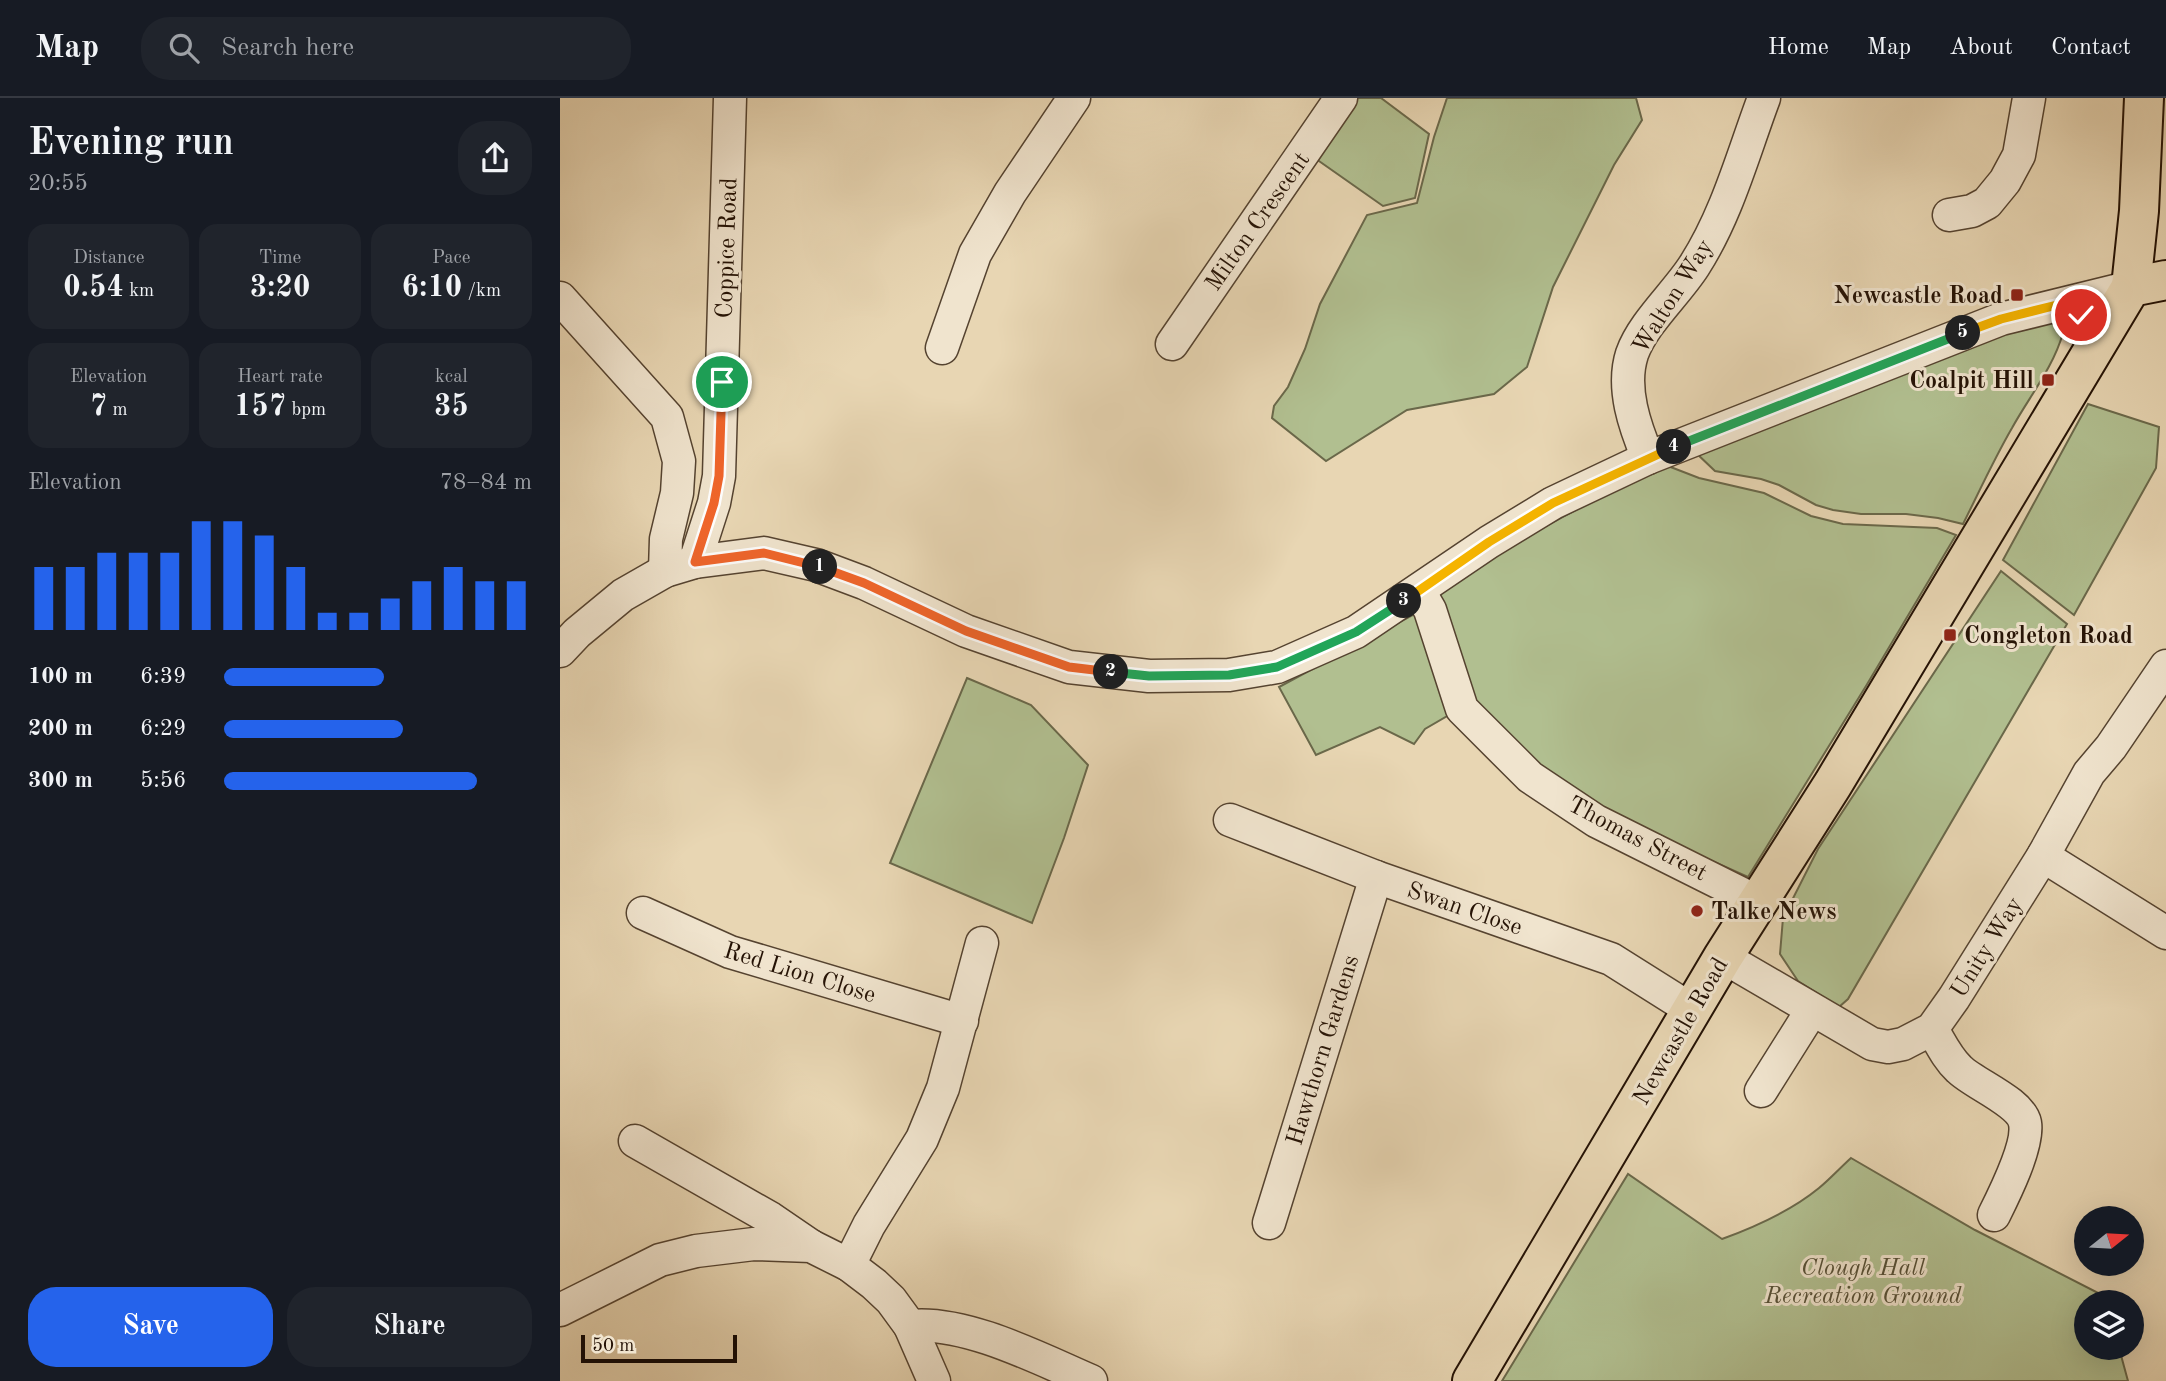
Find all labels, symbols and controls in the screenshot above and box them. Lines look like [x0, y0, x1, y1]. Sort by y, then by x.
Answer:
search box [141, 17, 631, 80]
icon: search [165, 29, 203, 67]
text: Map [35, 32, 99, 65]
text: Search here [221, 35, 354, 61]
text: Home [1768, 36, 1829, 60]
text: Map [1867, 36, 1911, 60]
text: About [1949, 36, 2013, 60]
text: Contact [2051, 36, 2131, 60]
button: share [458, 121, 532, 195]
text: Evening run [28, 125, 234, 163]
street label: Milton Crescent [1202, 148, 1315, 296]
text: 20:55 [28, 172, 88, 195]
street label: Coppice Road [714, 177, 742, 319]
street label: Walton Way [1629, 235, 1718, 359]
text: Distance [73, 249, 144, 268]
text: Time [259, 249, 301, 268]
text: Pace [432, 249, 471, 268]
text: 0.54 [63, 273, 124, 303]
text: 3:20 [250, 273, 310, 303]
text: 6:10 [402, 273, 462, 303]
text: km [124, 282, 154, 301]
text: /km [462, 282, 501, 301]
place label: Newcastle Road [1833, 285, 2003, 309]
pin [2051, 285, 2111, 345]
marker: Newcastle Road [2009, 287, 2025, 303]
icon: check [2062, 296, 2100, 334]
pin: 5 [1946, 316, 1980, 350]
text: 5 [1957, 323, 1968, 342]
pin [692, 352, 752, 412]
icon: arrive [703, 363, 741, 401]
text: Elevation [70, 368, 147, 387]
text: Heart rate [237, 368, 323, 387]
text: kcal [435, 368, 468, 387]
place label: Coalpit Hill [1909, 370, 2034, 394]
marker: Coalpit Hill [2040, 372, 2056, 388]
text: 7 [90, 392, 107, 422]
text: 157 [234, 392, 286, 422]
text: 35 [434, 392, 469, 422]
text: m [107, 401, 128, 420]
text: bpm [286, 401, 326, 420]
pin: 4 [1656, 430, 1692, 464]
text: 4 [1668, 437, 1679, 456]
text: Elevation [28, 471, 122, 494]
text: 78–84 m [440, 471, 532, 494]
pin: 1 [803, 550, 838, 584]
text: 1 [814, 557, 825, 576]
pin: 3 [1386, 584, 1422, 618]
text: 3 [1398, 591, 1409, 610]
place label: Congleton Road [1964, 625, 2133, 649]
marker: Congleton Road [1942, 627, 1958, 643]
pin: 2 [1094, 654, 1128, 690]
text: 2 [1105, 662, 1116, 681]
text: 100 m [28, 665, 93, 688]
text: 6:39 [140, 665, 186, 688]
text: 200 m [28, 717, 93, 740]
text: 6:29 [140, 717, 186, 740]
text: 300 m [28, 769, 93, 792]
text: 5:56 [140, 769, 186, 792]
street label: Thomas Street [1564, 793, 1711, 886]
street label: Swan Close [1404, 879, 1525, 941]
street label: Unity Way [1947, 893, 2028, 1003]
place label: Talke News [1711, 901, 1837, 925]
marker: Talke News [1689, 903, 1705, 919]
street label: Red Lion Close [721, 939, 878, 1008]
street label: Hawthorn Gardens [1284, 953, 1364, 1149]
street label: Newcastle Road [1630, 954, 1734, 1110]
north arrow [2074, 1206, 2144, 1276]
map controls [2074, 1206, 2144, 1360]
park label: Clough Hall Recreation Ground [1764, 1257, 1962, 1309]
button: Save [28, 1287, 273, 1367]
button: Share [287, 1287, 532, 1367]
button: layers [2074, 1290, 2144, 1360]
scale bar [581, 1332, 737, 1364]
text: 50 m [592, 1337, 634, 1356]

